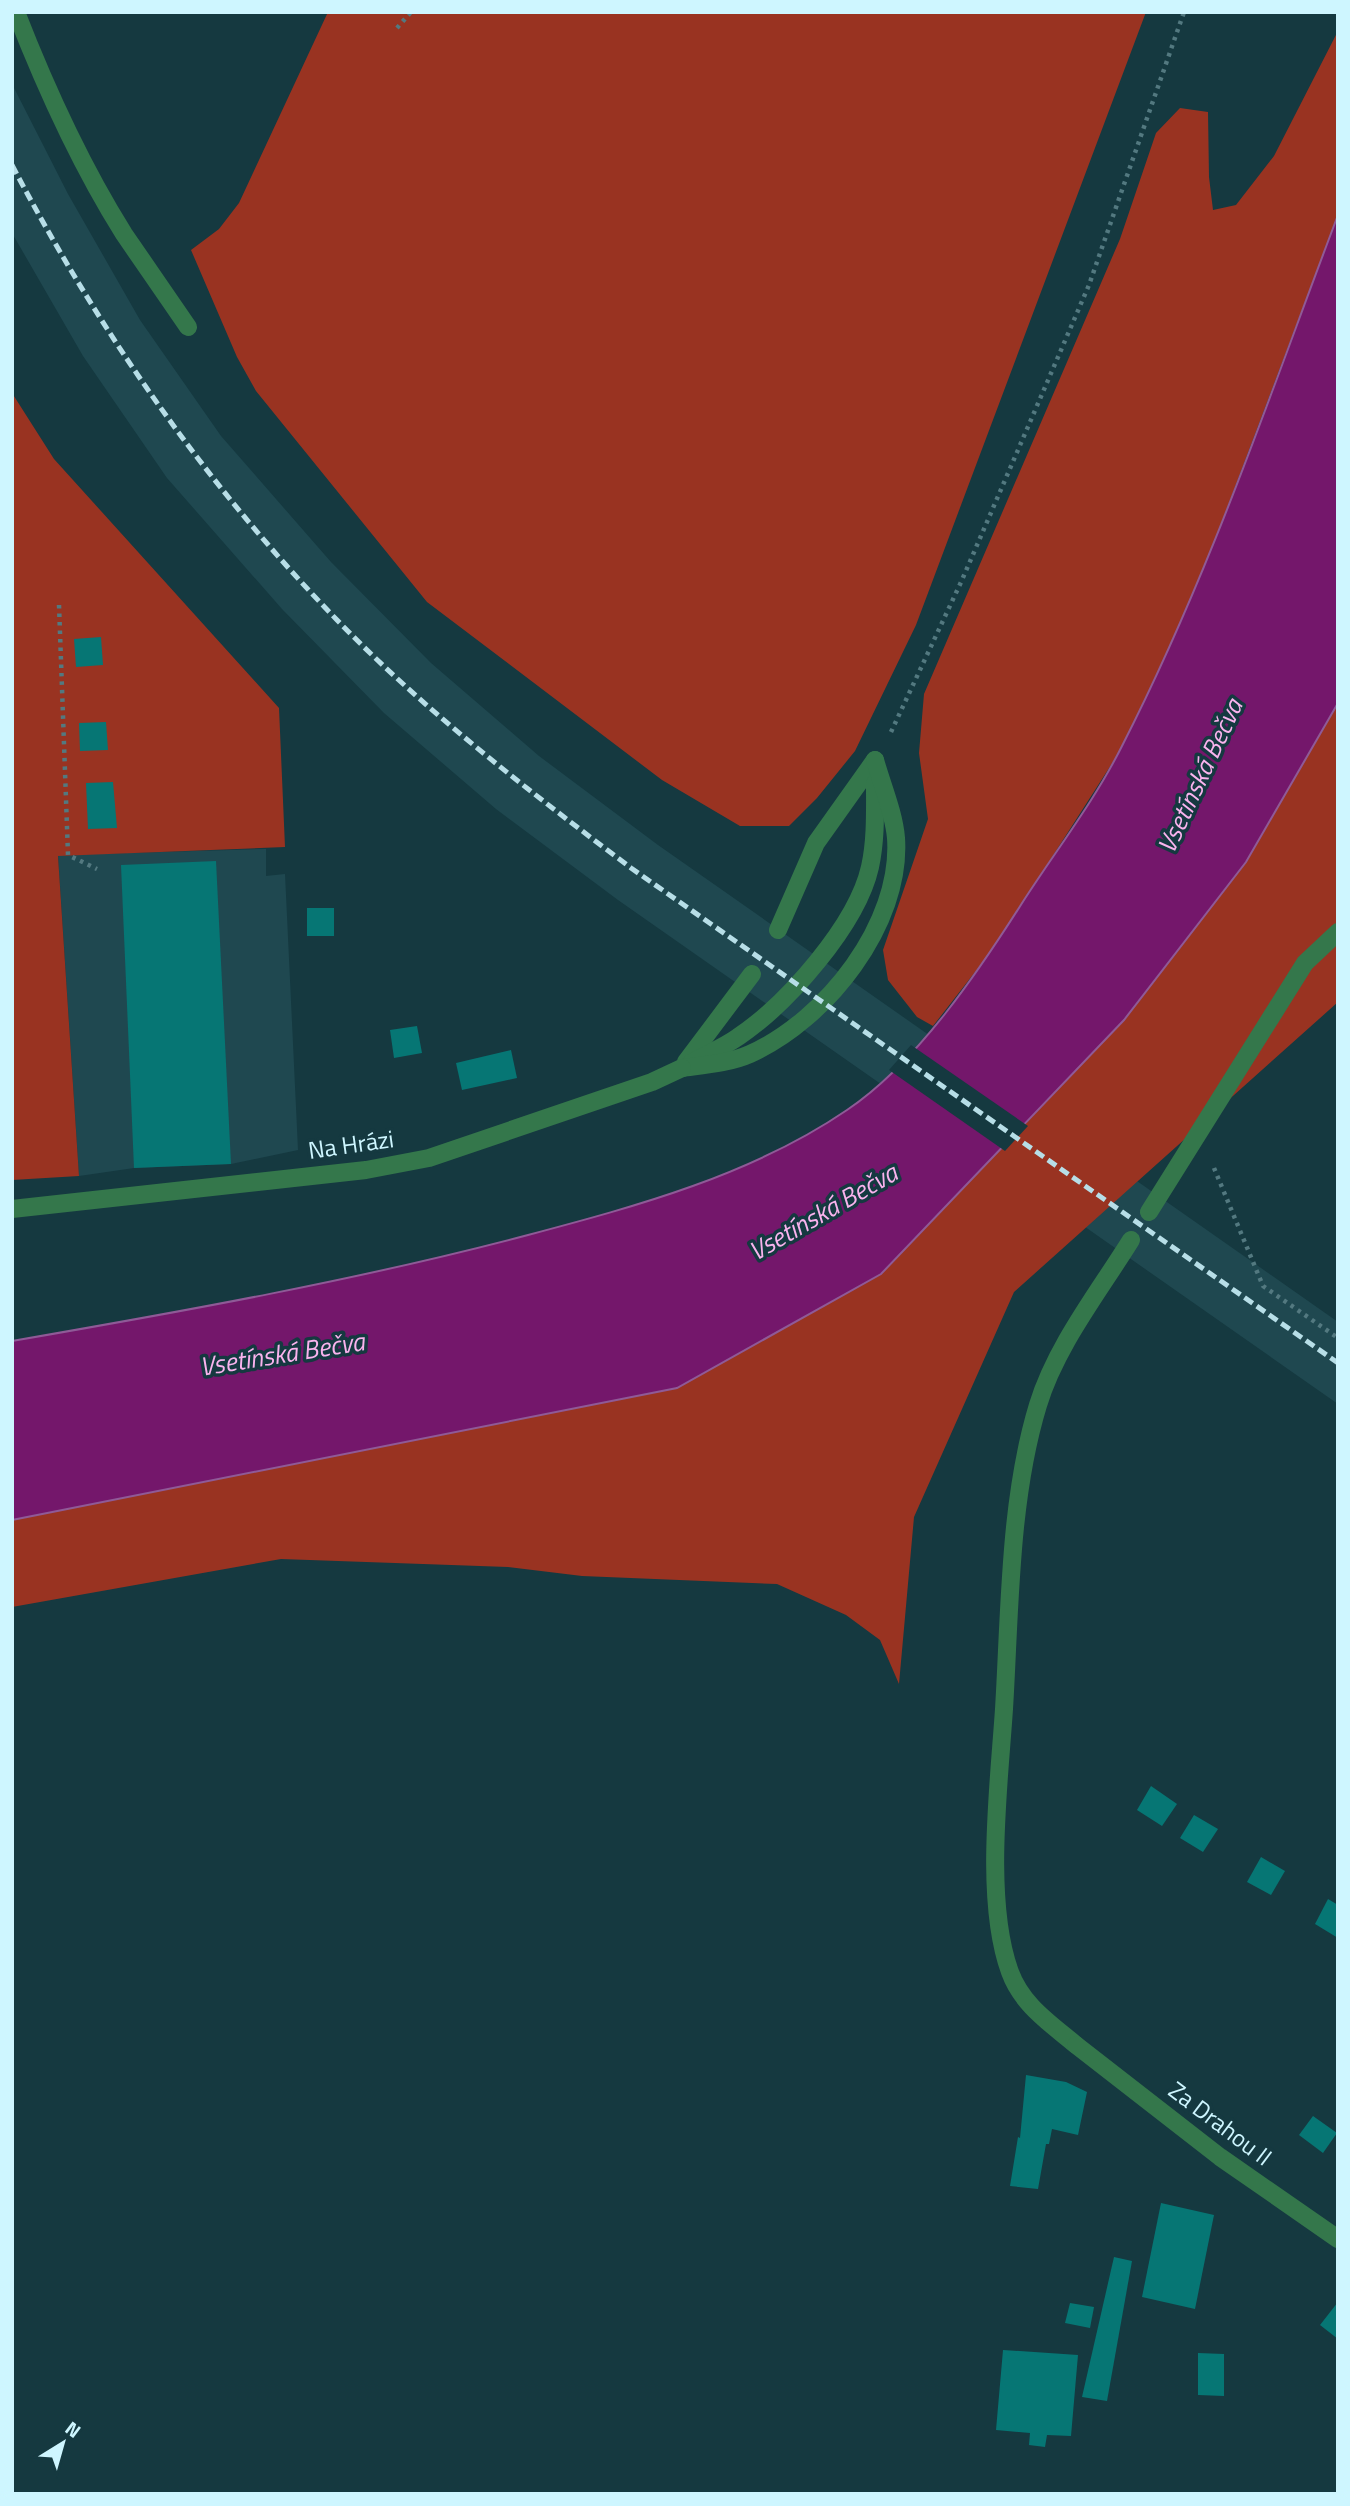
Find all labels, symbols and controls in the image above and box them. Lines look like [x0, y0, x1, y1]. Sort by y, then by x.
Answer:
water label: Vsetínská Bečva [1147, 690, 1253, 859]
street label: Na Hrázi [306, 1120, 396, 1168]
water label: Vsetínská Bečva [741, 1152, 906, 1270]
water label: Vsetínská Bečva [197, 1321, 369, 1386]
street label: Za Drahou II [1161, 2072, 1280, 2174]
north arrow [28, 2408, 98, 2478]
text: N [60, 2413, 88, 2445]

